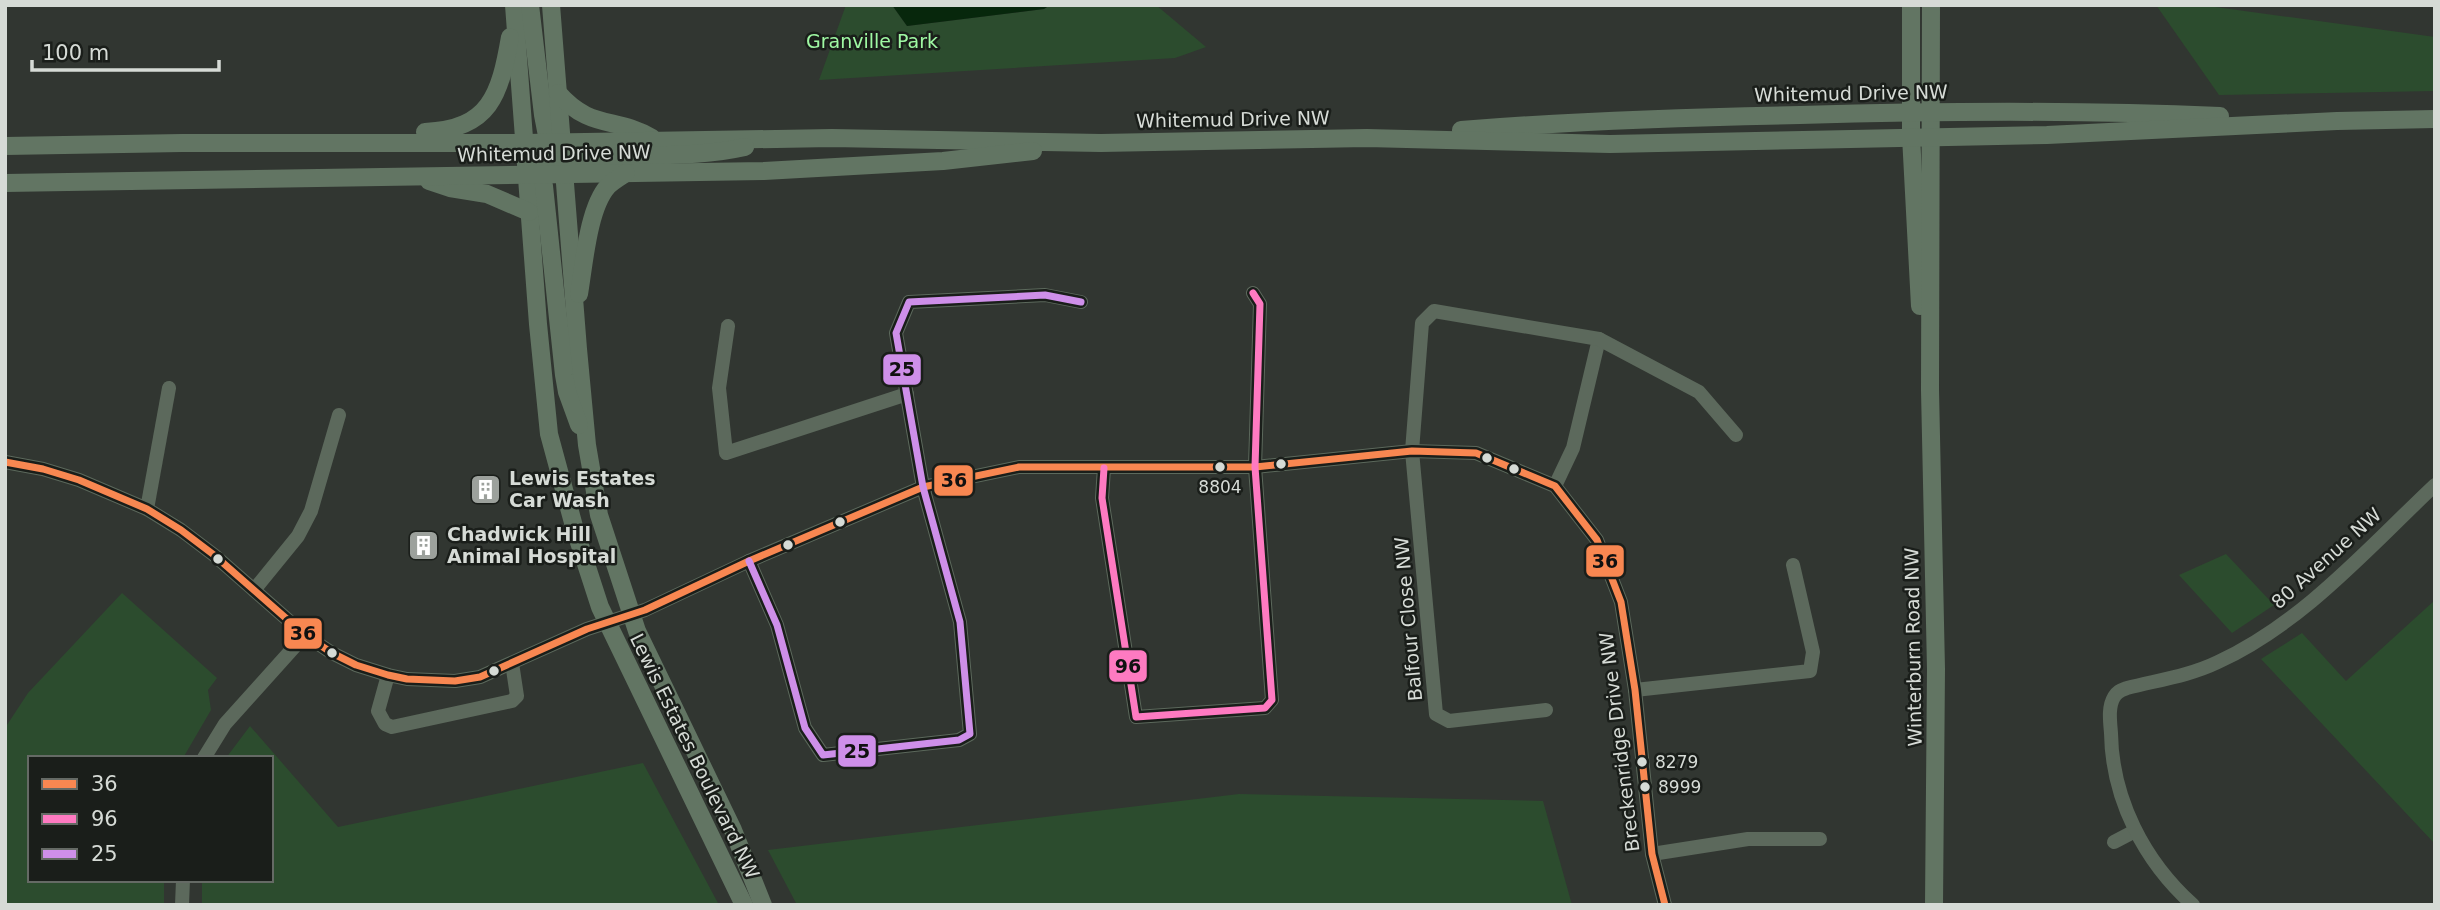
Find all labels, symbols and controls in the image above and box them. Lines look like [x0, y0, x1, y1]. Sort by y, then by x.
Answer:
scale bar [32, 28, 219, 72]
park label: Granville Park [806, 30, 938, 52]
text: 100 m [42, 41, 109, 65]
street label: Whitemud Drive NW [1754, 80, 1948, 106]
street label: Whitemud Drive NW [1136, 106, 1330, 132]
street label: Whitemud Drive NW [457, 140, 651, 166]
line badge: 25 [882, 353, 922, 386]
text: 25 [889, 358, 915, 380]
unlabelled marker [1480, 451, 1494, 465]
unlabelled marker [1274, 457, 1288, 471]
marker: 8804 [1213, 460, 1227, 474]
unlabelled marker [1507, 462, 1521, 476]
line badge: 36 [933, 464, 974, 497]
place label: Lewis Estates Car Wash [509, 467, 655, 511]
text: 36 [941, 469, 967, 491]
building icon: Lewis Estates Car Wash [469, 472, 503, 506]
place label: 8804 [1198, 477, 1242, 497]
street label: 80 Avenue NW [2267, 503, 2385, 613]
unlabelled marker [833, 515, 847, 529]
place label: Chadwick Hill Animal Hospital [447, 523, 616, 567]
building icon: Chadwick Hill Animal Hospital [407, 528, 441, 562]
street label: Balfour Close NW [1390, 536, 1426, 702]
unlabelled marker [781, 538, 795, 552]
line badge: 36 [1585, 544, 1625, 578]
street label: Winterburn Road NW [1900, 547, 1926, 747]
text: 36 [1592, 550, 1618, 572]
unlabelled marker [211, 552, 225, 566]
line badge: 36 [283, 617, 323, 650]
text: 36 [290, 622, 316, 644]
street label: Lewis Estates Boulevard NW [626, 630, 764, 882]
street label: Breckenridge Drive NW [1595, 631, 1643, 853]
unlabelled marker [325, 646, 339, 660]
line badge: 96 [1108, 649, 1148, 683]
text: 96 [1115, 655, 1141, 677]
unlabelled marker [487, 664, 501, 678]
line badge: 25 [837, 734, 877, 768]
text: 25 [844, 740, 870, 762]
place label: 8279 [1655, 752, 1698, 772]
marker: 8279 [1635, 755, 1649, 769]
legend [28, 756, 273, 882]
text: 36 [91, 772, 118, 796]
place label: 8999 [1658, 777, 1701, 797]
marker: 8999 [1638, 780, 1652, 794]
text: 96 [91, 807, 118, 831]
text: 25 [91, 842, 118, 866]

